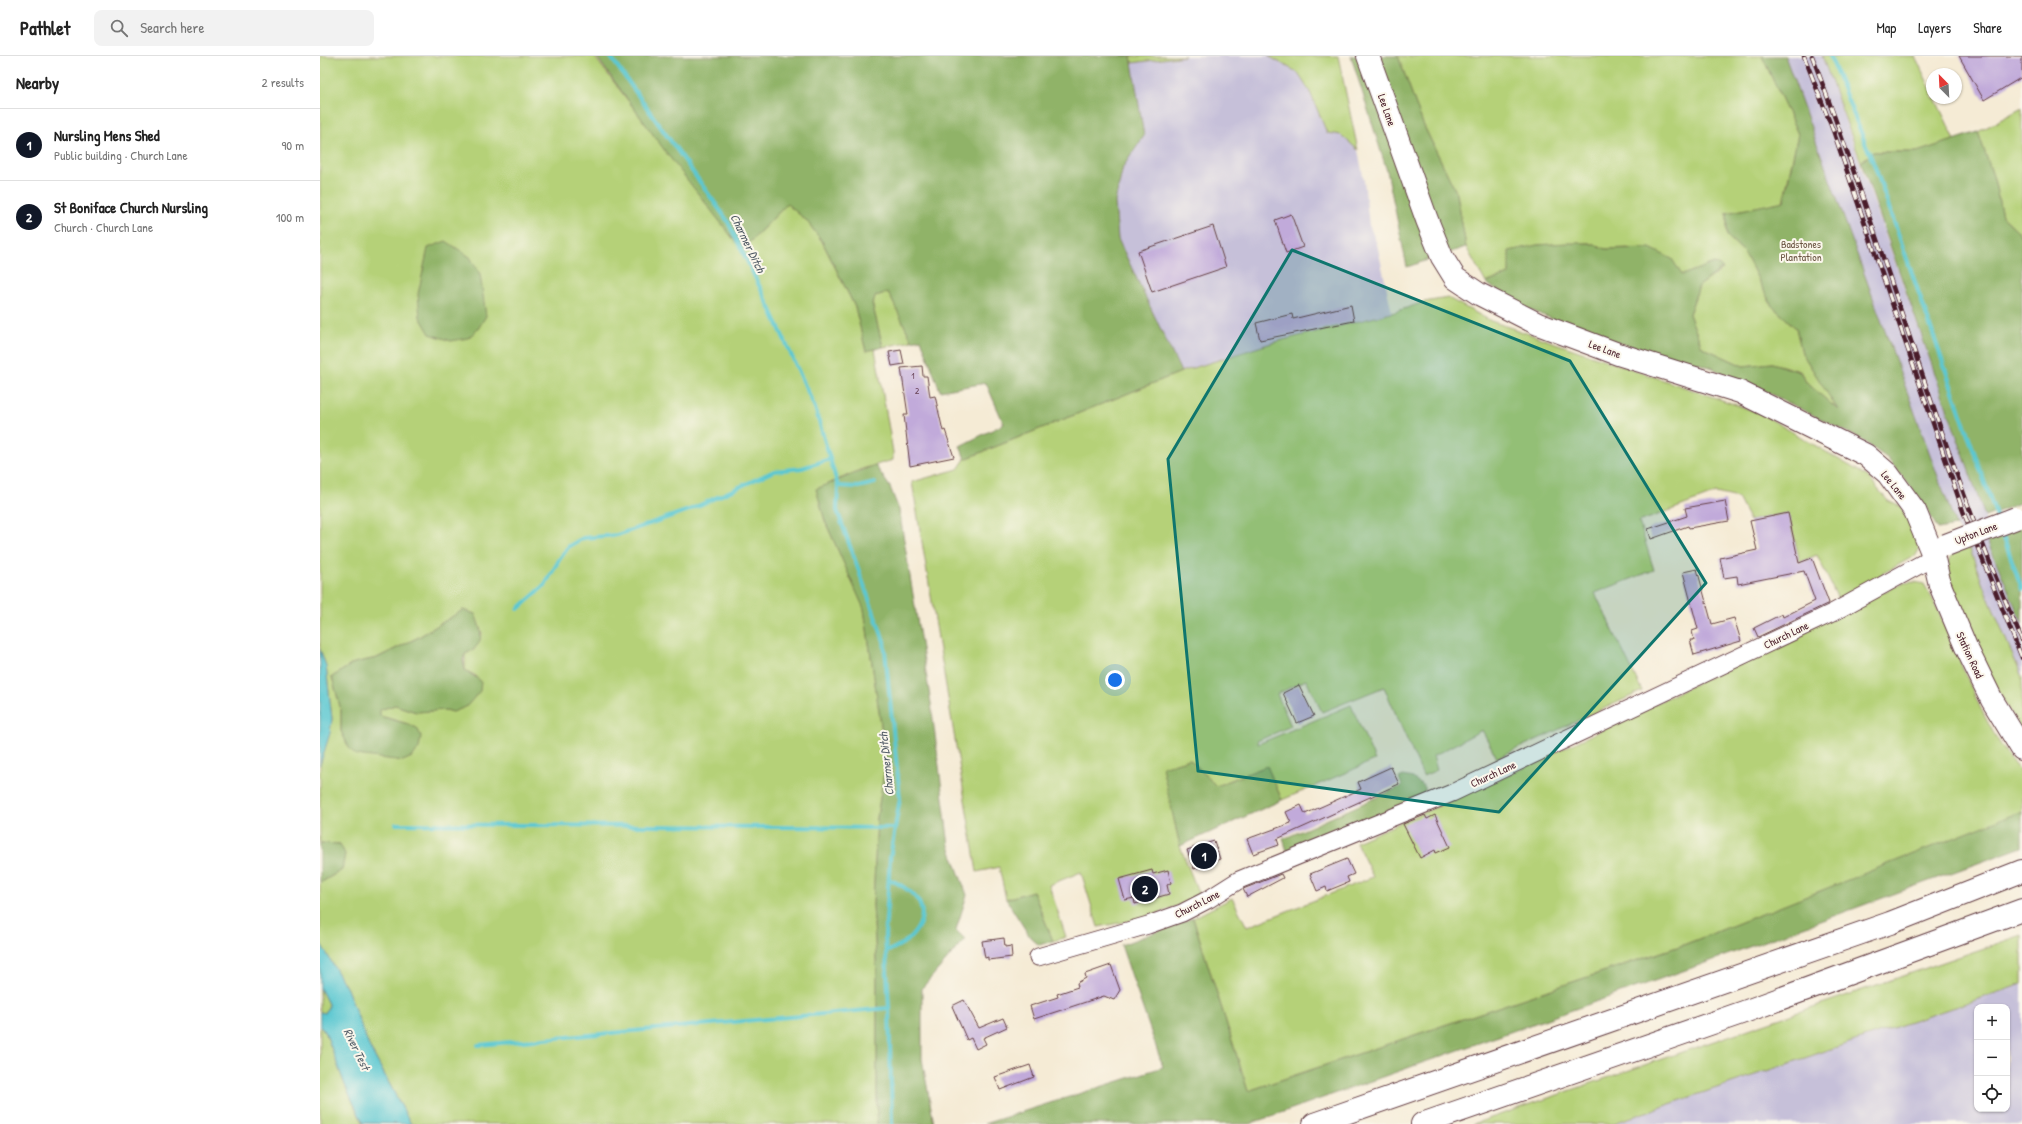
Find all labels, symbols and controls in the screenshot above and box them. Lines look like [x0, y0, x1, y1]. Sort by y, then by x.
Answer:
search box [94, 10, 374, 46]
text: Pathlet [20, 15, 70, 41]
icon: search [108, 17, 130, 39]
text: Search here [140, 17, 204, 38]
text: Map [1876, 18, 1896, 37]
text: Layers [1918, 18, 1951, 37]
text: Share [1973, 18, 2002, 37]
north arrow [1926, 68, 1962, 104]
text: Nearby [16, 71, 59, 94]
text: 2 results [262, 73, 304, 91]
street label: Lee Lane [1375, 92, 1399, 129]
text: Nursling Mens Shed [54, 125, 160, 146]
text: 1 [27, 136, 31, 154]
text: 90 m [282, 136, 304, 154]
text: Public building · Church Lane [54, 146, 188, 164]
text: St Boniface Church Nursling [54, 197, 208, 218]
text: 2 [26, 208, 32, 226]
text: 100 m [276, 208, 304, 226]
water label: Charmer Ditch [726, 211, 770, 276]
text: Church · Church Lane [54, 218, 153, 236]
park label: Badstones Plantation [1780, 237, 1822, 264]
street label: Lee Lane [1587, 337, 1624, 361]
house number: 1 [911, 370, 915, 382]
house number: 2 [915, 385, 920, 397]
street label: Lee Lane [1878, 468, 1910, 503]
street label: Upton Lane [1953, 518, 2000, 547]
street label: Church Lane [1761, 618, 1811, 652]
street label: Station Road [1953, 630, 1987, 681]
your location [1105, 670, 1125, 690]
water label: Charmer Ditch [874, 731, 898, 796]
street label: Church Lane [1468, 757, 1518, 791]
pin: 1 [1191, 841, 1217, 871]
pin: 2 [1132, 874, 1158, 904]
street label: Church Lane [1172, 886, 1222, 921]
map controls [1974, 1004, 2010, 1112]
button: + [1974, 1004, 2010, 1040]
water label: River Test [340, 1025, 375, 1074]
button: − [1974, 1040, 2010, 1076]
button: locate [1974, 1076, 2010, 1112]

